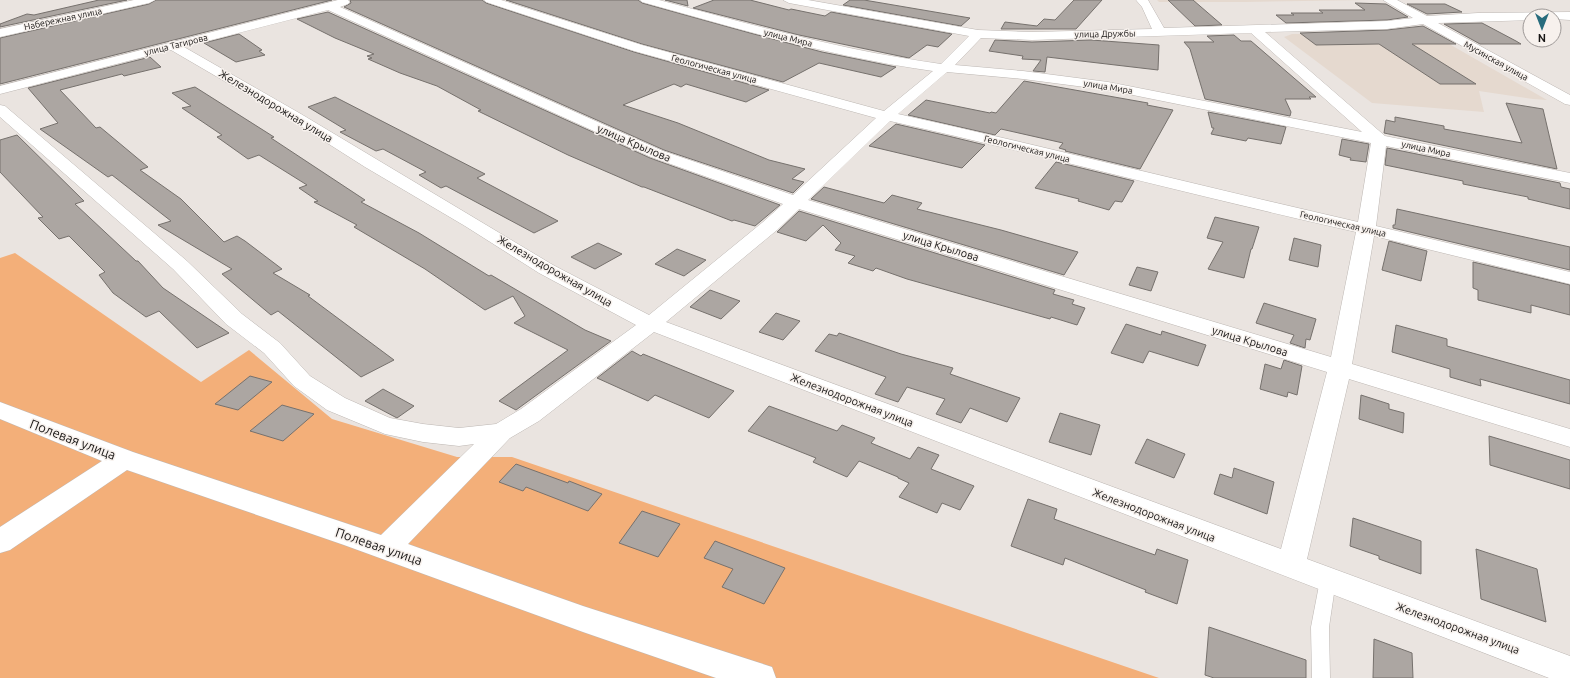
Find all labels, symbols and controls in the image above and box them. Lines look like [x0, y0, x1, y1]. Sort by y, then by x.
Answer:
street label: Набережная улица [23, 6, 103, 32]
north arrow [1522, 8, 1562, 48]
street label: улица Мира [763, 27, 813, 49]
street label: улица Дружбы [1074, 28, 1136, 40]
street label: улица Тагирова [143, 32, 209, 58]
text: N [1538, 32, 1546, 44]
street label: Мусинская улица [1462, 39, 1530, 83]
street label: Геологическая улица [670, 53, 758, 85]
street label: Железнодорожная улица [217, 67, 335, 145]
street label: улица Мира [1083, 78, 1133, 96]
street label: улица Крылова [596, 122, 672, 164]
street label: Геологическая улица [983, 134, 1071, 164]
street label: улица Мира [1401, 139, 1451, 159]
street label: Геологическая улица [1299, 209, 1387, 239]
street label: улица Крылова [902, 229, 980, 263]
street label: Железнодорожная улица [496, 233, 614, 309]
street label: улица Крылова [1211, 324, 1289, 358]
street label: Железнодорожная улица [789, 371, 915, 429]
street label: Полевая улица [28, 416, 118, 462]
street label: Железнодорожная улица [1091, 486, 1217, 544]
street label: Полевая улица [334, 525, 424, 567]
street label: Железнодорожная улица [1395, 600, 1521, 656]

